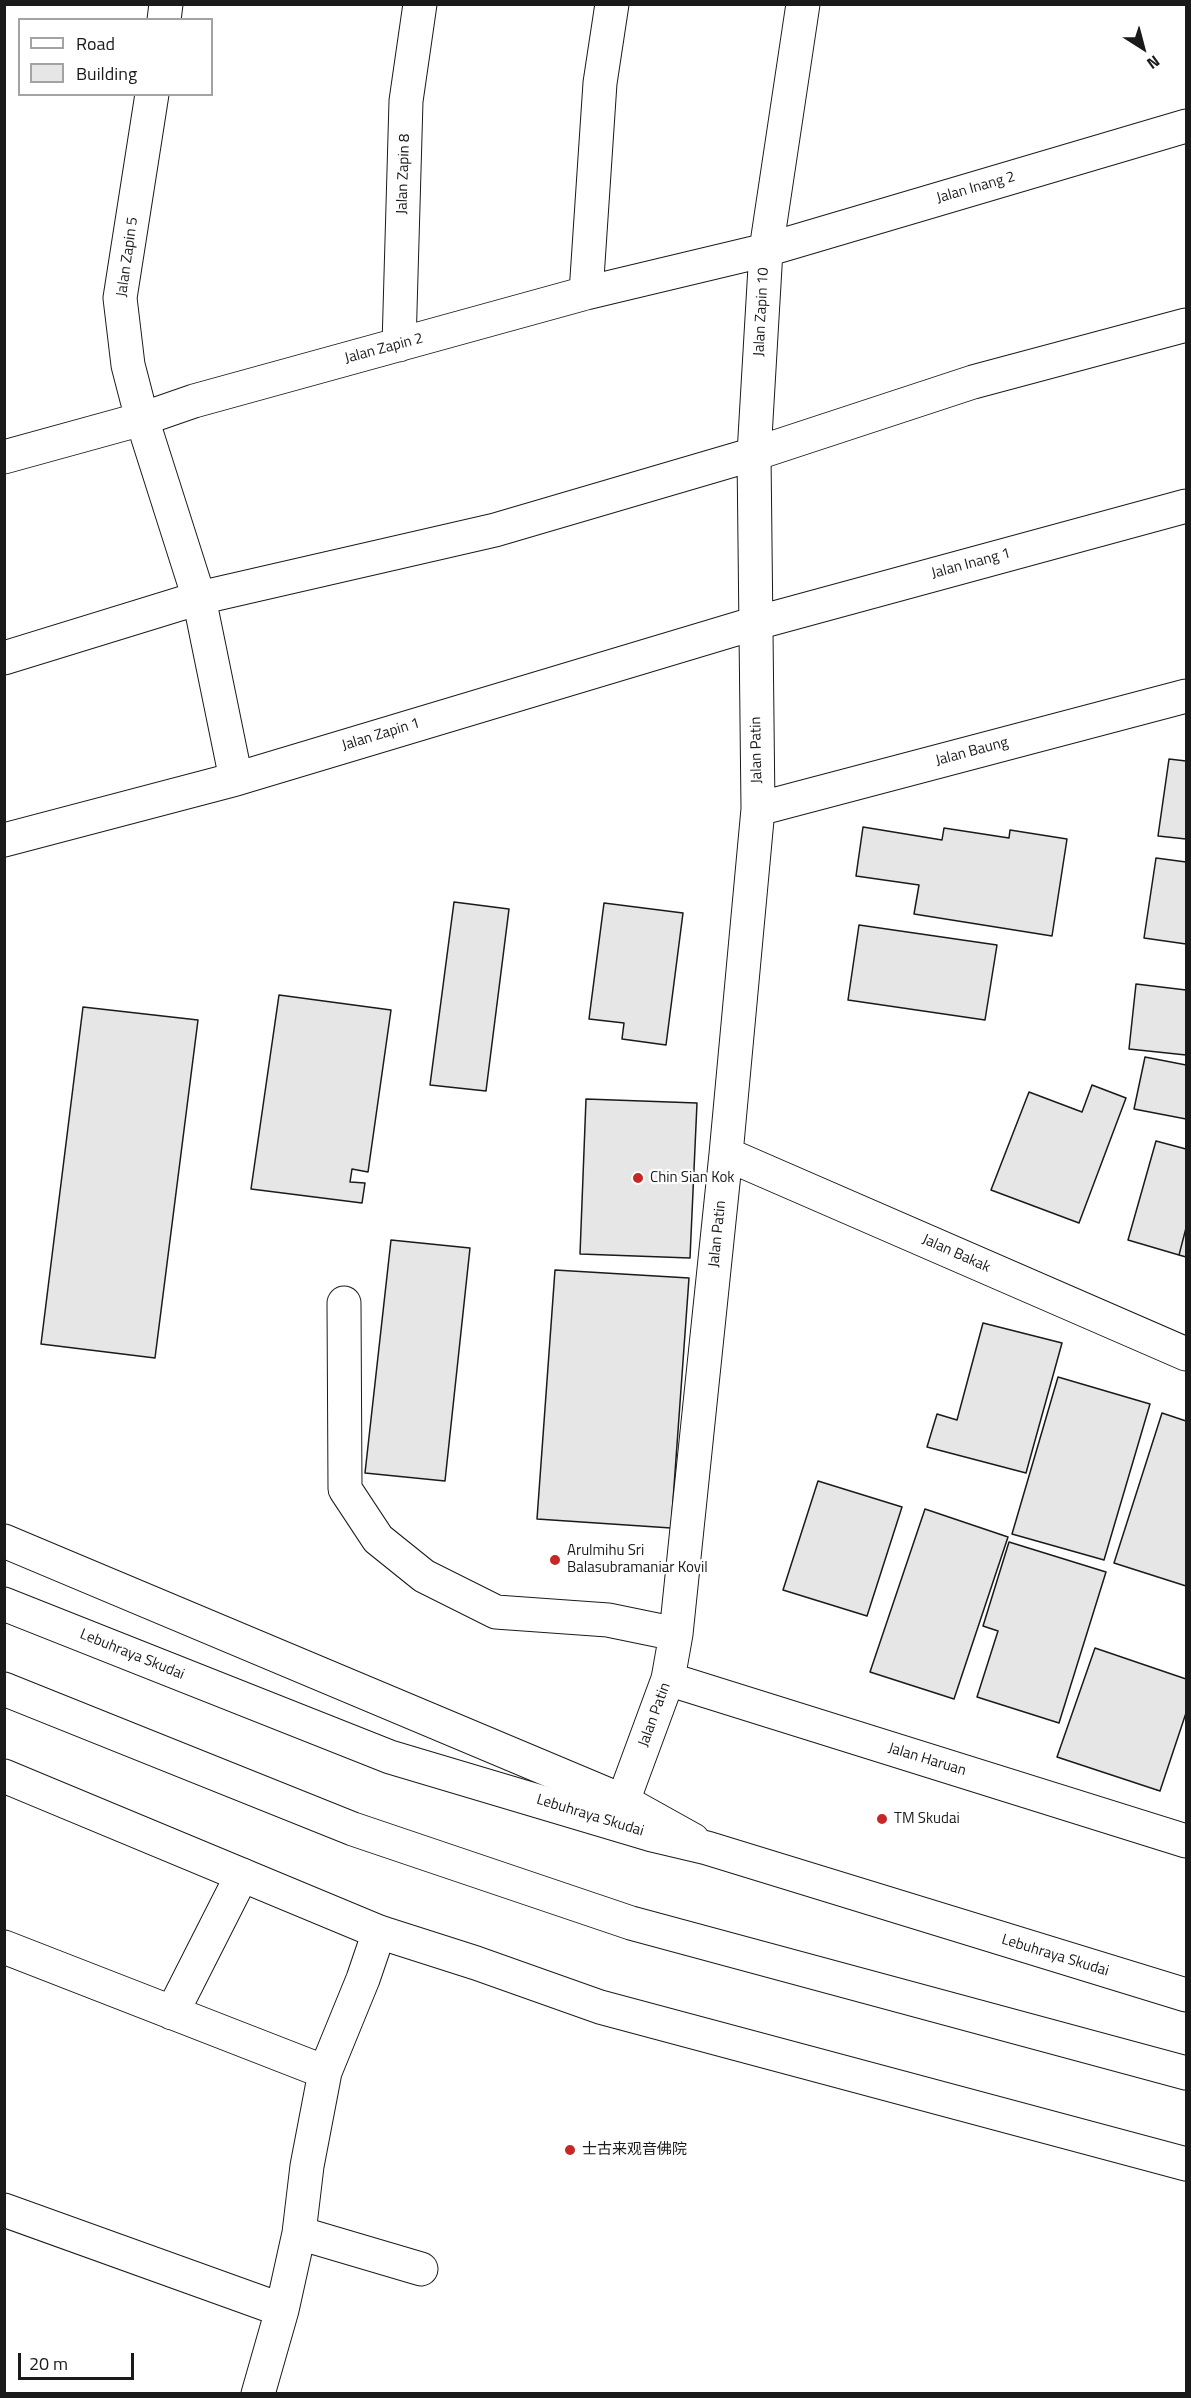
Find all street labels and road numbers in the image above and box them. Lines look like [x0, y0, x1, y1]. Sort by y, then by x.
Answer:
street label: Jalan Zapin 8 [394, 133, 414, 215]
street label: Jalan Inang 2 [935, 168, 1017, 208]
street label: Jalan Zapin 5 [113, 216, 143, 298]
street label: Jalan Zapin 10 [751, 267, 773, 357]
street label: Jalan Zapin 2 [343, 330, 425, 368]
street label: Jalan Inang 1 [930, 545, 1012, 583]
street label: Jalan Zapin 1 [340, 715, 422, 755]
street label: Jalan Patin [747, 716, 767, 784]
street label: Jalan Baung [934, 734, 1010, 770]
street label: Jalan Patin [706, 1200, 730, 1268]
street label: Jalan Bakak [919, 1231, 993, 1277]
street label: Lebuhraya Skudai [77, 1626, 187, 1684]
street label: Jalan Patin [635, 1680, 675, 1750]
street label: Jalan Haruan [886, 1740, 968, 1780]
street label: Lebuhraya Skudai [534, 1791, 646, 1841]
street label: Lebuhraya Skudai [999, 1931, 1111, 1981]

